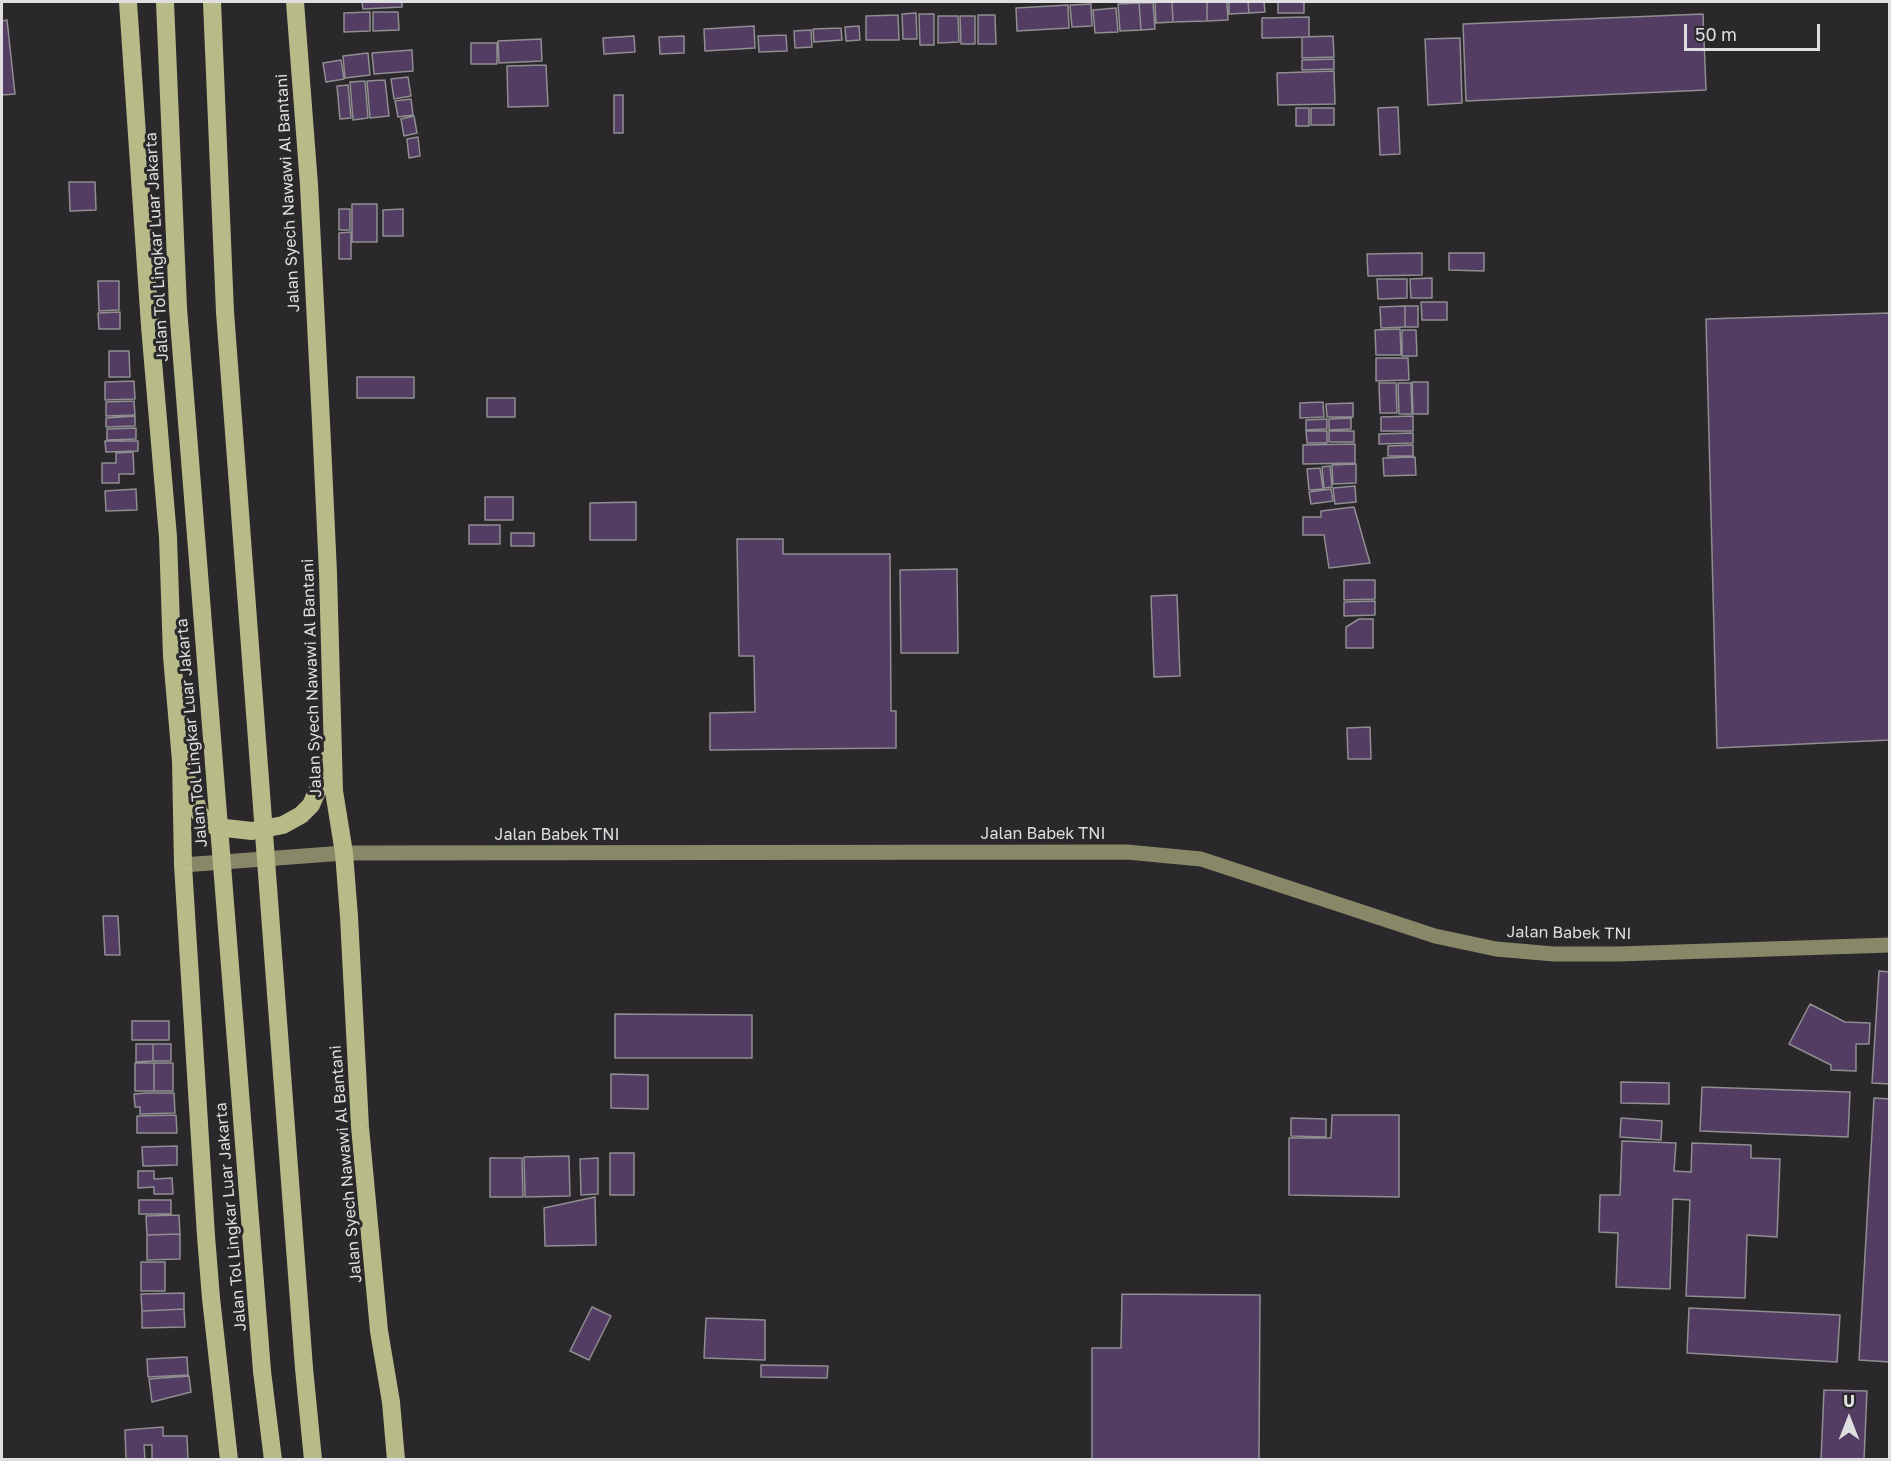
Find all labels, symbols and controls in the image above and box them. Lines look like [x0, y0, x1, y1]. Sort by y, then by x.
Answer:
scale bar [1687, 12, 1824, 50]
text: 50 m [1695, 23, 1737, 45]
street label: Jalan Syech Nawawi Al Bantani [272, 73, 304, 313]
street label: Jalan Tol Lingkar Luar Jakarta [141, 132, 173, 362]
street label: Jalan Syech Nawawi Al Bantani [298, 558, 326, 798]
street label: Jalan Tol Lingkar Luar Jakarta [172, 618, 212, 848]
street label: Jalan Babek TNI [981, 824, 1105, 844]
street label: Jalan Babek TNI [495, 825, 619, 845]
street label: Jalan Babek TNI [1506, 922, 1632, 944]
street label: Jalan Syech Nawawi Al Bantani [326, 1044, 366, 1284]
street label: Jalan Tol Lingkar Luar Jakarta [211, 1102, 251, 1332]
north arrow [1819, 1389, 1879, 1449]
text: U [1843, 1391, 1855, 1411]

